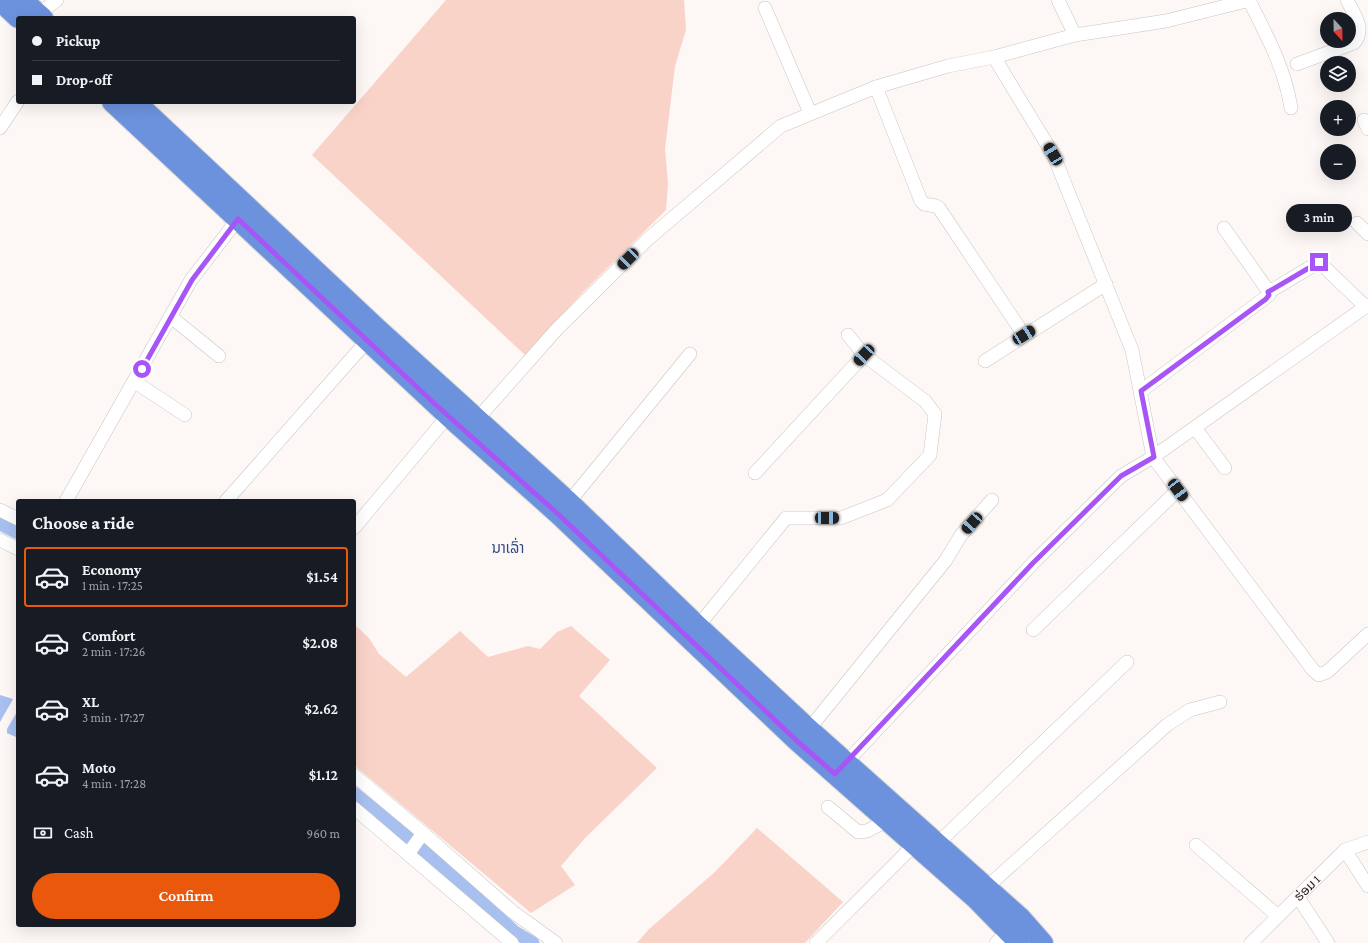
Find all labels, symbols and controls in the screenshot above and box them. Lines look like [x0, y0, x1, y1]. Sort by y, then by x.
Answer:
north arrow [1320, 12, 1356, 48]
map controls [1320, 12, 1356, 180]
text: Pickup [56, 33, 100, 49]
button: layers [1320, 56, 1356, 92]
text: Drop-off [56, 72, 112, 88]
button: + [1320, 100, 1356, 136]
car [1042, 141, 1064, 167]
button: − [1320, 144, 1356, 180]
callout: 3 min [1286, 204, 1352, 232]
text: 3 min [1304, 210, 1334, 225]
car [615, 246, 641, 272]
route end [1310, 253, 1328, 271]
car [1011, 324, 1037, 346]
car [851, 342, 877, 368]
route start [133, 360, 151, 378]
car [1166, 477, 1190, 503]
car [960, 510, 984, 536]
car [815, 512, 839, 524]
text: Choose a ride [32, 513, 134, 533]
district label: ນາເລົ່າ [492, 537, 524, 556]
icon: car [34, 559, 70, 595]
text: Economy [82, 562, 141, 578]
text: $1.54 [306, 569, 338, 585]
text: 1 min · 17:25 [82, 578, 143, 593]
icon: car [34, 625, 70, 661]
text: Comfort [82, 628, 136, 644]
text: $2.08 [302, 635, 338, 651]
text: 2 min · 17:26 [82, 644, 145, 659]
icon: car [34, 691, 70, 727]
text: XL [82, 694, 99, 710]
text: $2.62 [304, 701, 338, 717]
text: 3 min · 17:27 [82, 710, 145, 725]
icon: car [34, 757, 70, 793]
text: Moto [82, 760, 116, 776]
text: $1.12 [309, 767, 338, 783]
text: 4 min · 17:28 [82, 776, 146, 791]
icon: cash [32, 822, 54, 844]
text: Cash [64, 825, 94, 841]
text: 960 m [307, 826, 340, 841]
street label: ຮ່ອມ 1 [1291, 872, 1323, 904]
button: Confirm [32, 873, 340, 919]

